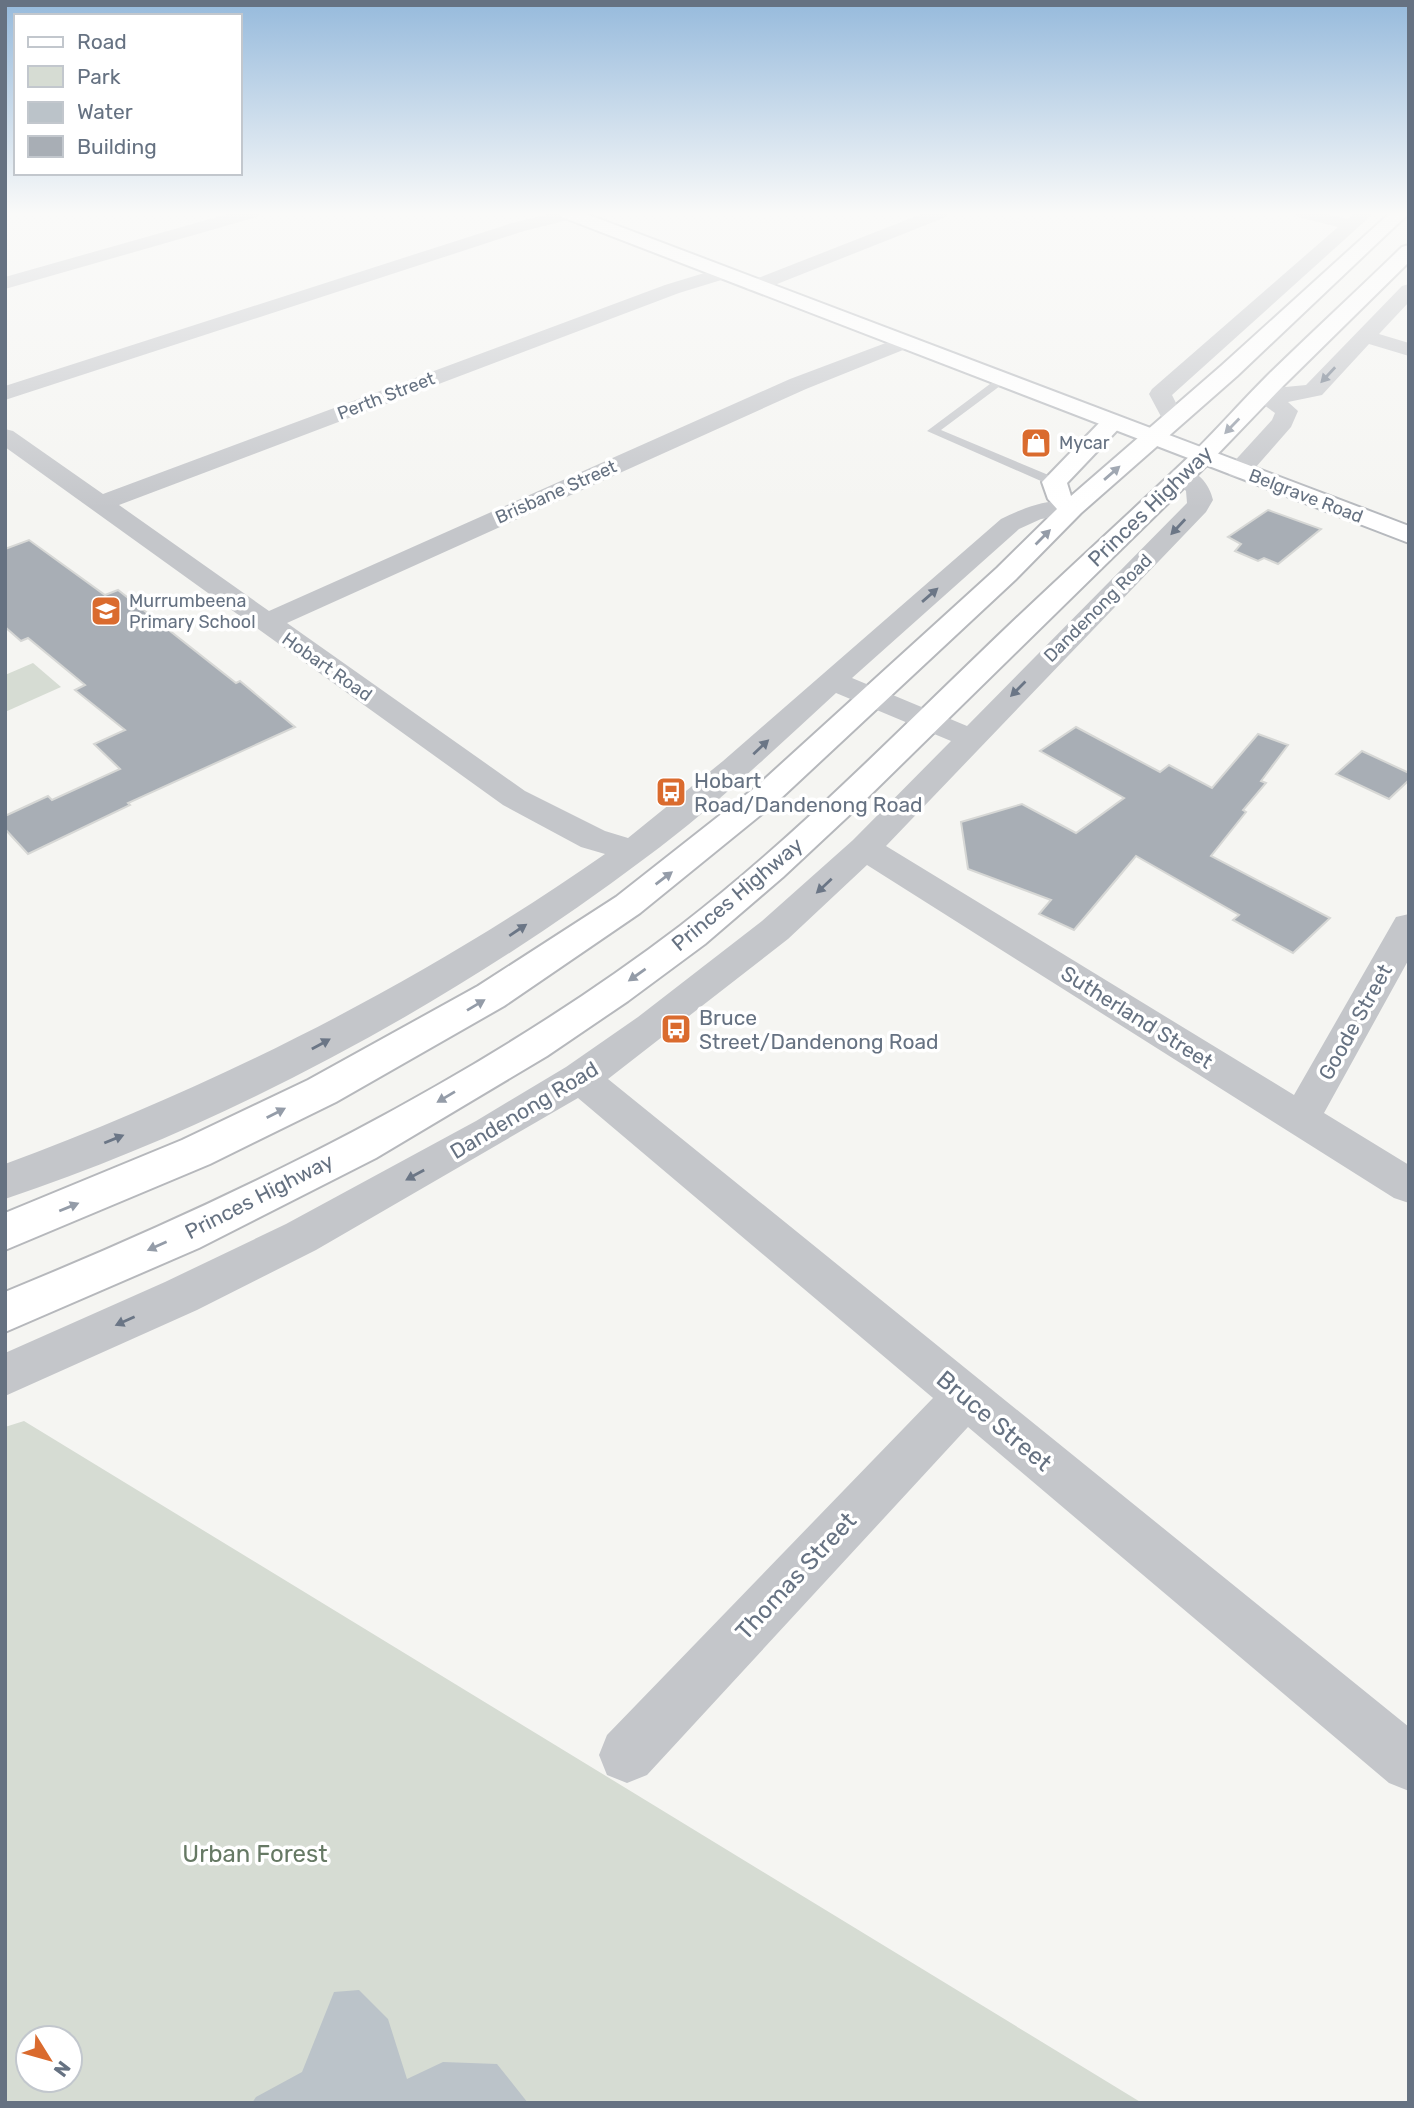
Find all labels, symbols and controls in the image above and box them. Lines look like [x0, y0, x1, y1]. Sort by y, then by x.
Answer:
legend [14, 14, 242, 175]
text: Road [77, 29, 127, 54]
text: Park [77, 64, 121, 89]
text: Water [77, 99, 133, 124]
text: Building [77, 134, 157, 159]
one-way arrow [1320, 366, 1336, 383]
street label: Perth Street [334, 367, 438, 425]
one-way arrow [1224, 417, 1240, 434]
shop icon: Mycar [1019, 426, 1053, 460]
place label: Mycar [1059, 432, 1110, 454]
street label: Princes Highway [1083, 440, 1218, 572]
street label: Brisbane Street [492, 455, 620, 529]
street label: Belgrave Road [1246, 464, 1366, 528]
one-way arrow [1103, 465, 1121, 481]
one-way arrow [1170, 518, 1186, 536]
one-way arrow [1035, 529, 1051, 546]
street label: Dandenong Road [1039, 549, 1157, 667]
one-way arrow [921, 587, 939, 603]
place label: Murrumbeena Primary School [129, 590, 256, 633]
school or university icon: Murrumbeena Primary School [89, 594, 123, 628]
street label: Hobart Road [278, 628, 376, 706]
one-way arrow [1011, 680, 1027, 697]
one-way arrow [752, 739, 769, 755]
place label: Hobart Road/Dandenong Road [694, 768, 923, 817]
bus stop icon: Hobart Road/Dandenong Road [654, 775, 688, 809]
street label: Princes Highway [666, 832, 808, 956]
one-way arrow [655, 871, 673, 885]
one-way arrow [816, 877, 833, 893]
one-way arrow [509, 923, 527, 937]
street label: Sutherland Street [1057, 960, 1217, 1074]
street label: Goode Street [1313, 960, 1397, 1084]
one-way arrow [628, 967, 646, 981]
one-way arrow [466, 999, 486, 1011]
place label: Bruce Street/Dandenong Road [699, 1005, 939, 1054]
bus stop icon: Bruce Street/Dandenong Road [659, 1012, 693, 1046]
one-way arrow [311, 1039, 331, 1050]
street label: Dandenong Road [446, 1056, 602, 1164]
one-way arrow [436, 1091, 455, 1103]
one-way arrow [266, 1108, 286, 1119]
one-way arrow [104, 1133, 125, 1144]
street label: Princes Highway [181, 1148, 338, 1244]
one-way arrow [405, 1168, 425, 1180]
one-way arrow [58, 1201, 79, 1212]
one-way arrow [146, 1241, 167, 1252]
one-way arrow [115, 1315, 135, 1327]
street label: Bruce Street [931, 1365, 1057, 1477]
street label: Thomas Street [730, 1507, 862, 1645]
park label: Urban Forest [182, 1840, 328, 1868]
north arrow [14, 2024, 84, 2094]
text: N [49, 2057, 75, 2081]

